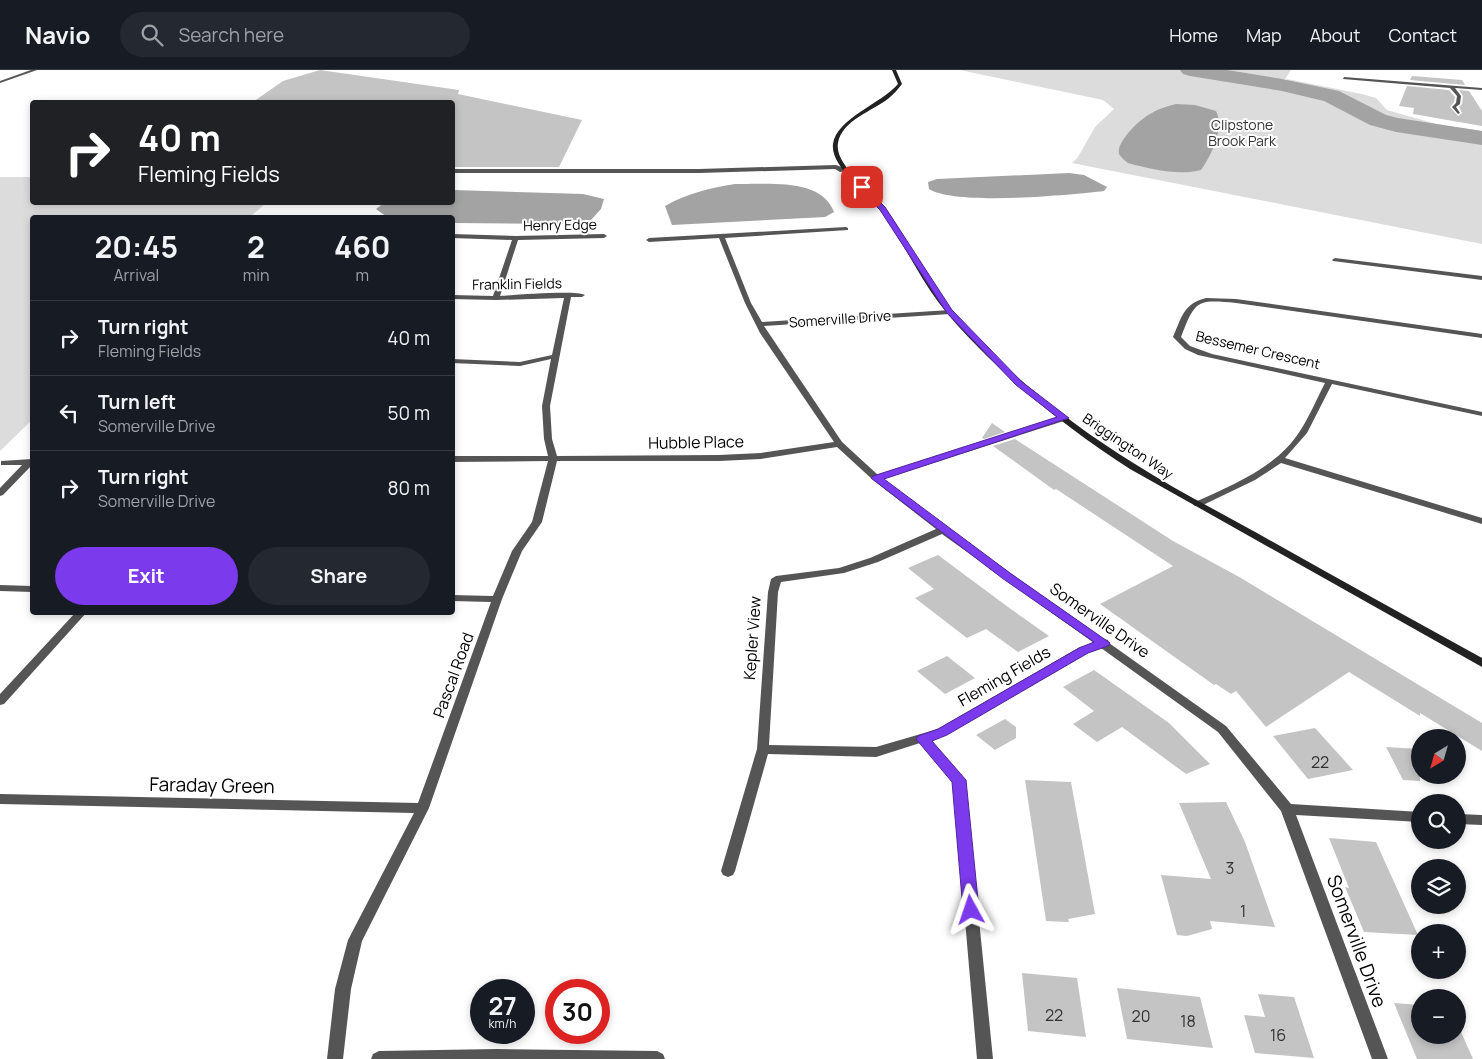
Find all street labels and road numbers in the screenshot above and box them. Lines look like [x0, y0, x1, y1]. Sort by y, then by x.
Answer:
street label: Henry Edge [523, 214, 597, 235]
street label: Franklin Fields [472, 273, 562, 294]
street label: Somerville Drive [788, 305, 892, 332]
street label: Bessemer Crescent [1194, 326, 1323, 373]
street label: Briggington Way [1079, 408, 1178, 483]
street label: Hubble Place [648, 430, 744, 454]
street label: Somerville Drive [1046, 577, 1154, 663]
street label: Kepler View [738, 595, 766, 681]
street label: Pascal Road [427, 629, 479, 721]
street label: Fleming Fields [954, 641, 1054, 711]
street label: Faraday Green [149, 771, 275, 799]
street label: Somerville Drive [1321, 871, 1393, 1011]

